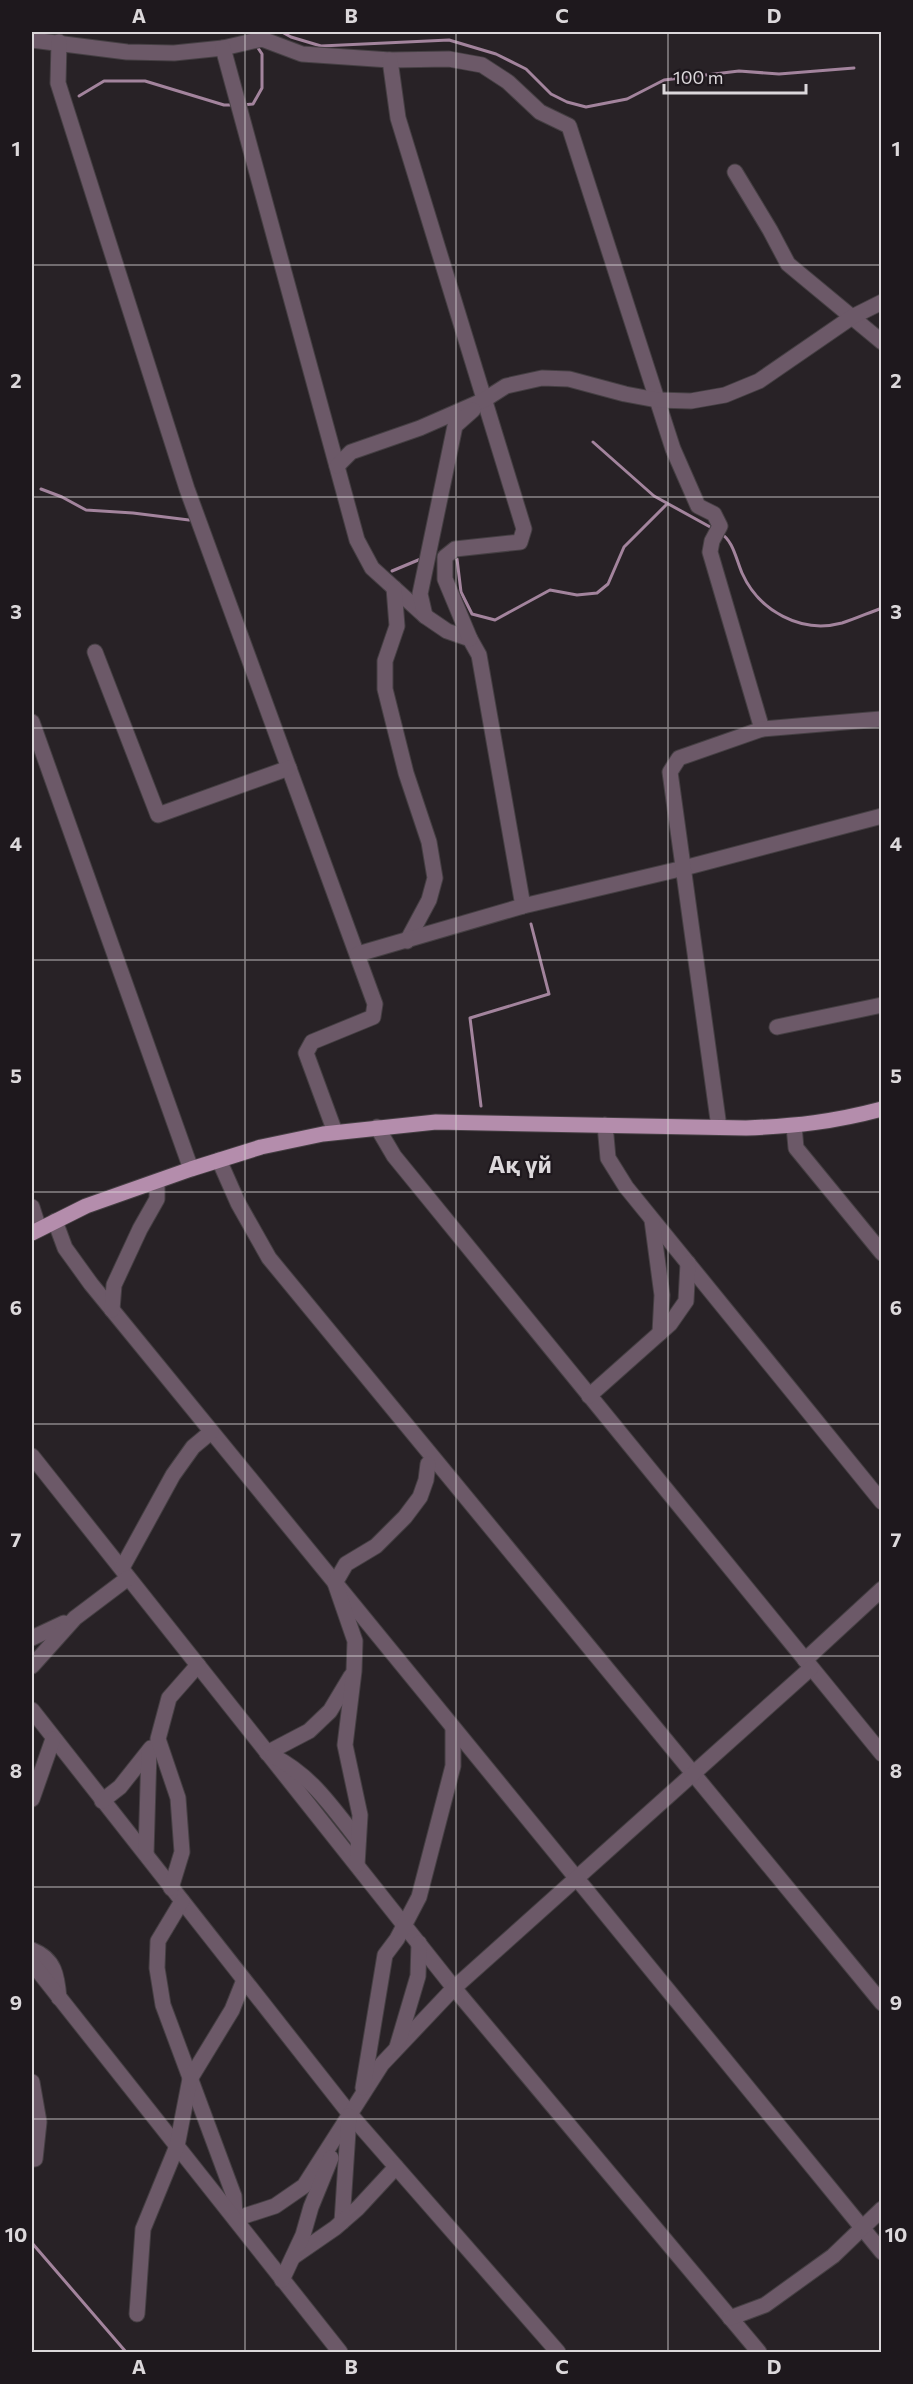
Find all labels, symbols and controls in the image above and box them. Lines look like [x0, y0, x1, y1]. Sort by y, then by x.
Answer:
text: A [132, 3, 146, 27]
text: B [344, 3, 358, 27]
text: C [555, 3, 569, 27]
text: D [767, 3, 781, 27]
scale bar [664, 57, 806, 95]
text: 100 m [673, 66, 723, 88]
text: 1 [11, 136, 21, 160]
text: 1 [891, 136, 901, 160]
text: 2 [10, 368, 22, 392]
text: 2 [890, 368, 902, 392]
text: 3 [10, 599, 22, 623]
text: 3 [890, 599, 902, 623]
text: 4 [10, 831, 22, 855]
text: 4 [890, 831, 902, 855]
text: 5 [10, 1063, 22, 1087]
text: 5 [890, 1063, 902, 1087]
district label: Ақ үй [488, 1149, 552, 1178]
text: 6 [10, 1295, 22, 1319]
text: 6 [890, 1295, 902, 1319]
text: 7 [11, 1527, 22, 1551]
text: 7 [891, 1527, 902, 1551]
text: 8 [10, 1758, 22, 1782]
text: 8 [890, 1758, 902, 1782]
text: 9 [10, 1990, 22, 2014]
text: 9 [890, 1990, 902, 2014]
text: 10 [5, 2222, 27, 2246]
text: 10 [885, 2222, 907, 2246]
text: A [132, 2354, 146, 2378]
text: B [344, 2354, 358, 2378]
text: C [555, 2354, 569, 2378]
text: D [767, 2354, 781, 2378]

